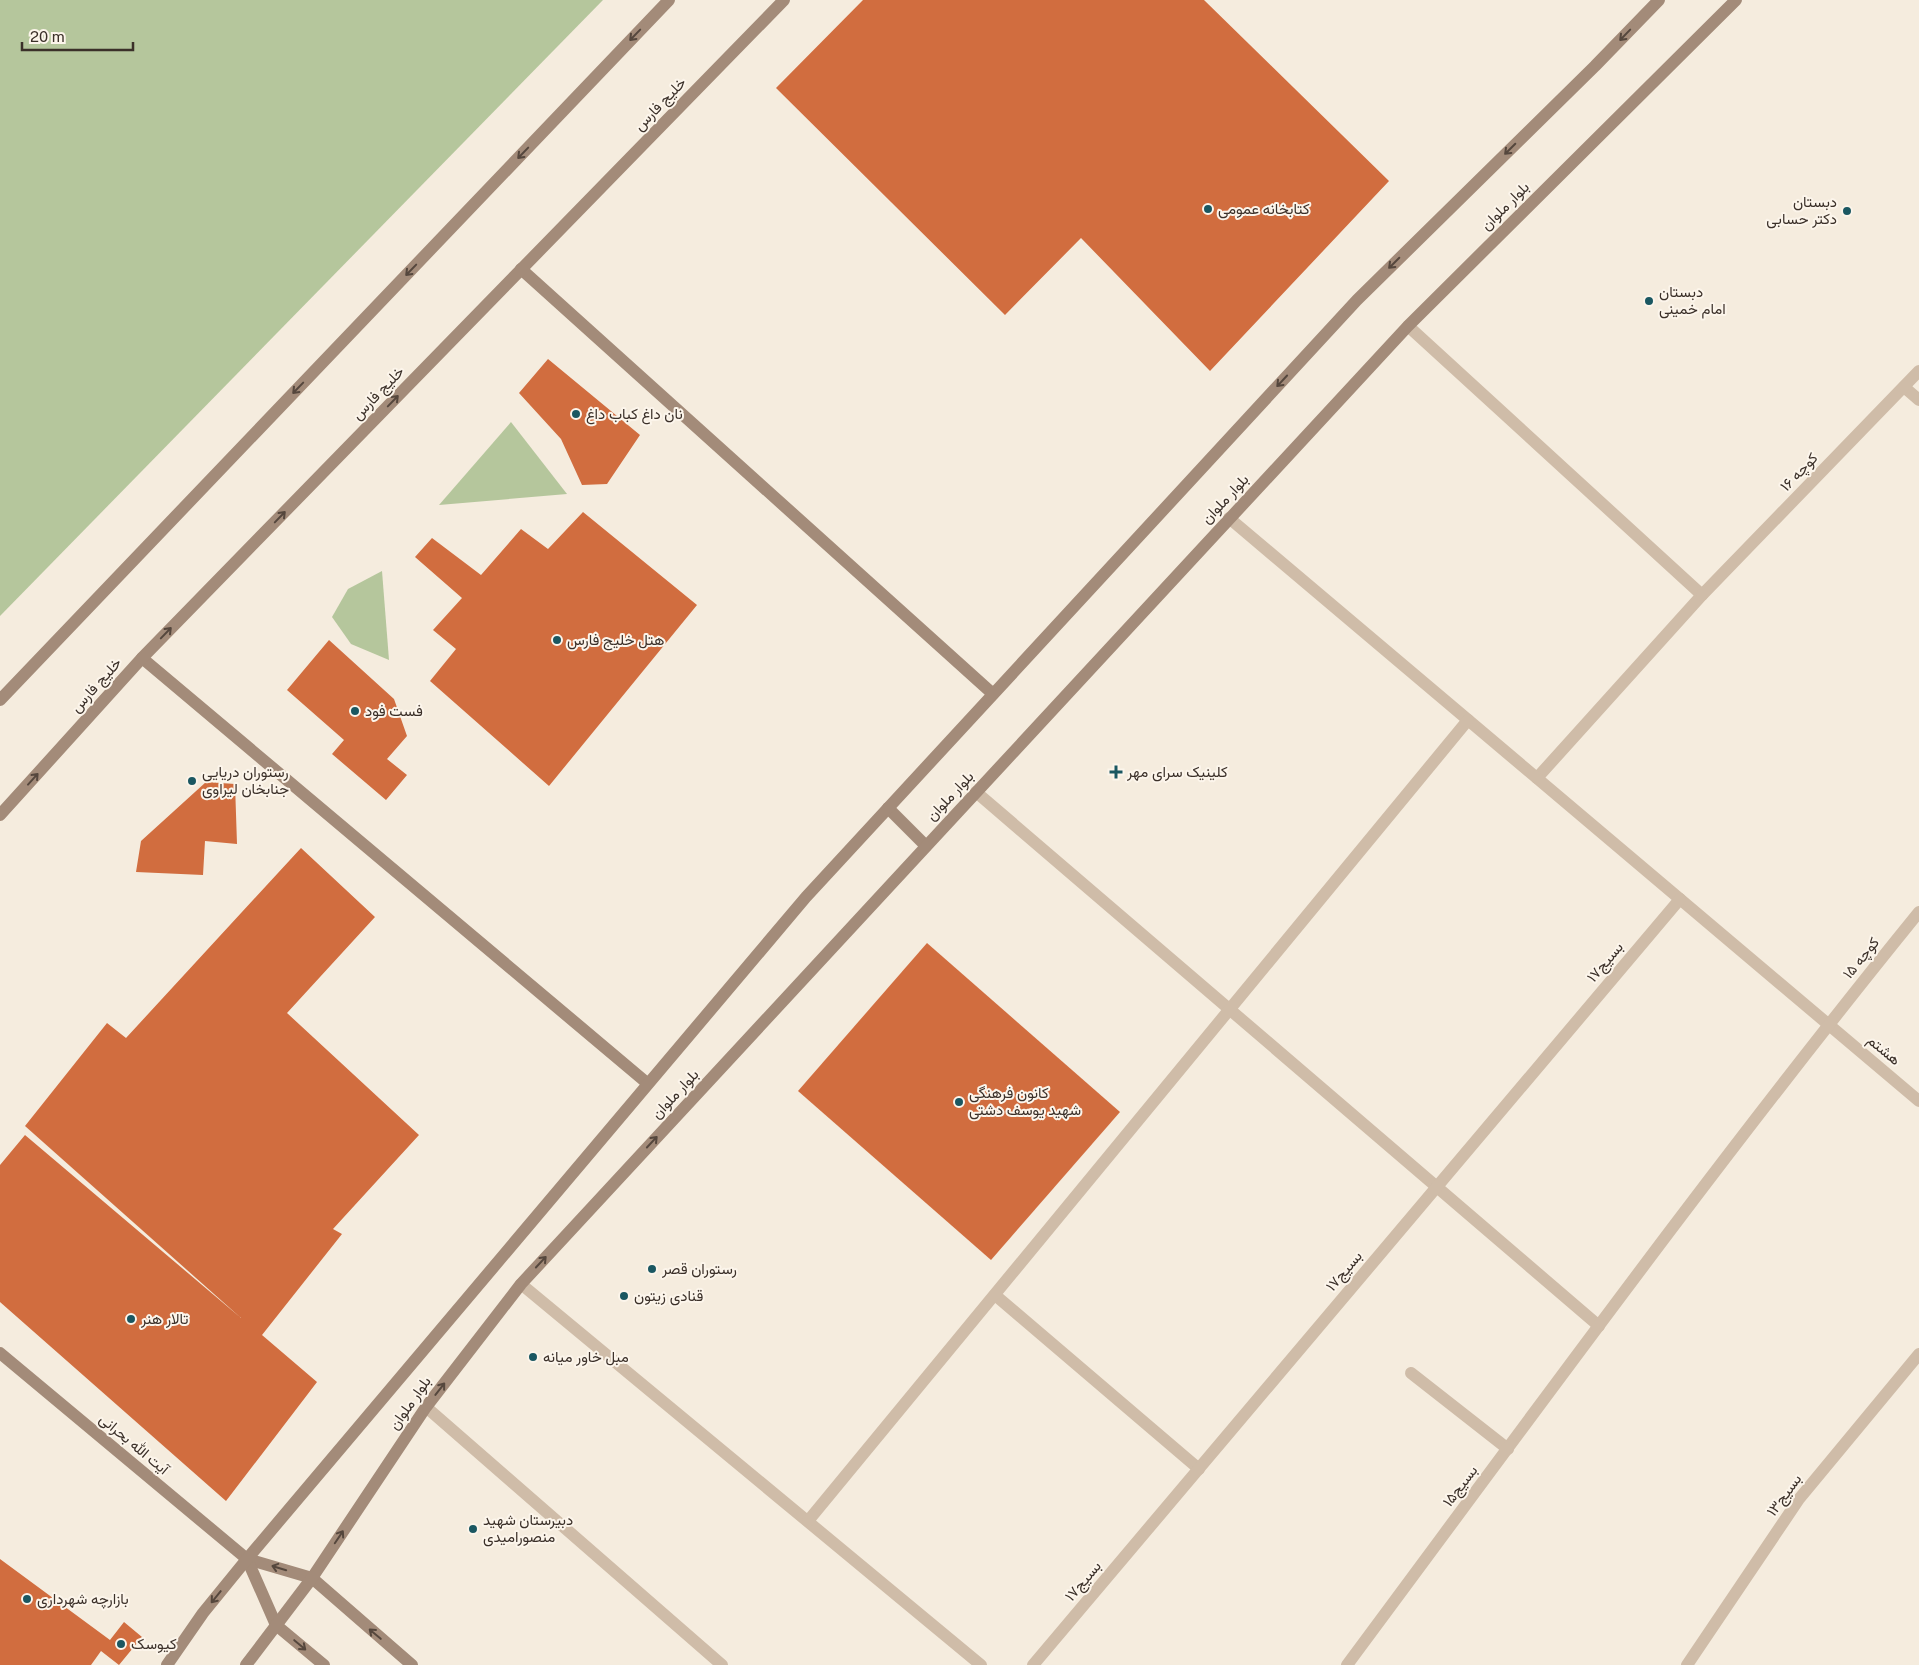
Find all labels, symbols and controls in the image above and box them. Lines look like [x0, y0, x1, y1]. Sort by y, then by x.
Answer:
scale bar [22, 20, 134, 52]
text: 20 m [30, 28, 65, 45]
one-way arrow [629, 29, 641, 42]
one-way arrow [1619, 29, 1631, 41]
street label: خلیج فارس [630, 73, 691, 136]
one-way arrow [1503, 143, 1516, 155]
one-way arrow [517, 146, 529, 159]
street label: بلوار ملوان [1477, 178, 1533, 234]
place label: دبستان دکتر حسابی [1766, 193, 1837, 229]
place label: کتابخانه عمومی [1218, 200, 1310, 219]
marker: کتابخانه عمومی [1202, 203, 1214, 215]
marker: دبستان دکتر حسابی [1841, 205, 1853, 217]
one-way arrow [1387, 257, 1400, 269]
one-way arrow [405, 264, 417, 276]
place label: دبستان امام خمینی [1659, 283, 1726, 319]
marker: دبستان امام خمینی [1643, 295, 1655, 307]
street label: خلیج فارس [348, 362, 409, 425]
one-way arrow [1276, 375, 1288, 387]
one-way arrow [293, 381, 305, 393]
one-way arrow [387, 394, 399, 407]
place label: نان داغ کباب داغ [586, 405, 683, 425]
marker: نان داغ کباب داغ [570, 408, 582, 420]
street label: کوچه ۱۶ [1776, 449, 1823, 496]
street label: بلوار ملوان [1198, 470, 1252, 528]
one-way arrow [274, 511, 286, 523]
one-way arrow [160, 627, 172, 639]
place label: هتل خلیج فارس [567, 631, 664, 651]
marker: هتل خلیج فارس [551, 634, 563, 646]
street label: خلیج فارس [67, 654, 127, 717]
place label: فست فود [365, 702, 423, 720]
marker: فست فود [349, 705, 361, 717]
place label: رستوران دریایی جنابخان لیراوی [202, 763, 289, 799]
place label: کلینیک سرای مهر [1126, 763, 1228, 782]
marker: کلینیک سرای مهر [1109, 765, 1123, 779]
street label: بلوار ملوان [923, 767, 977, 825]
one-way arrow [27, 772, 39, 785]
marker: رستوران دریایی جنابخان لیراوی [186, 775, 198, 787]
street label: کوچه ۱۵ [1839, 933, 1884, 983]
street label: بسیج۱۷ [1583, 938, 1628, 987]
street label: هشتم [1863, 1031, 1904, 1070]
street label: بلوار ملوان [648, 1065, 702, 1123]
place label: کانون فرهنگی شهید یوسف دشتی [969, 1084, 1081, 1120]
marker: کانون فرهنگی شهید یوسف دشتی [953, 1096, 965, 1108]
one-way arrow [646, 1136, 657, 1149]
street label: بسیج۱۷ [1322, 1247, 1367, 1296]
one-way arrow [535, 1255, 547, 1268]
place label: رستوران قصر [661, 1260, 737, 1278]
marker: رستوران قصر [646, 1263, 658, 1275]
place label: قنادى زیتون [634, 1287, 703, 1306]
marker: قنادى زیتون [618, 1290, 630, 1302]
place label: تالار هنر [140, 1310, 188, 1328]
marker: تالار هنر [125, 1313, 137, 1325]
place label: مبل خاور میانه [543, 1348, 629, 1366]
marker: مبل خاور میانه [527, 1351, 539, 1363]
street label: بلوار ملوان [385, 1373, 435, 1433]
one-way arrow [435, 1382, 445, 1396]
street label: آیت الله بحرانی [95, 1410, 174, 1480]
street label: بسیج۱۵ [1439, 1462, 1483, 1511]
street label: بسیج۱۳ [1763, 1470, 1807, 1521]
place label: دبیرستان شهید منصورامیدی [483, 1511, 573, 1547]
marker: دبیرستان شهید منصورامیدی [467, 1523, 479, 1535]
one-way arrow [334, 1531, 344, 1545]
street label: بسیج۱۷ [1061, 1557, 1106, 1606]
one-way arrow [272, 1563, 288, 1573]
place label: بازارچه شهرداری [37, 1590, 129, 1609]
one-way arrow [211, 1590, 222, 1603]
marker: بازارچه شهرداری [21, 1593, 33, 1605]
one-way arrow [369, 1628, 382, 1639]
place label: کیوسک [131, 1635, 177, 1653]
marker: کیوسک [115, 1638, 127, 1650]
one-way arrow [293, 1639, 306, 1650]

